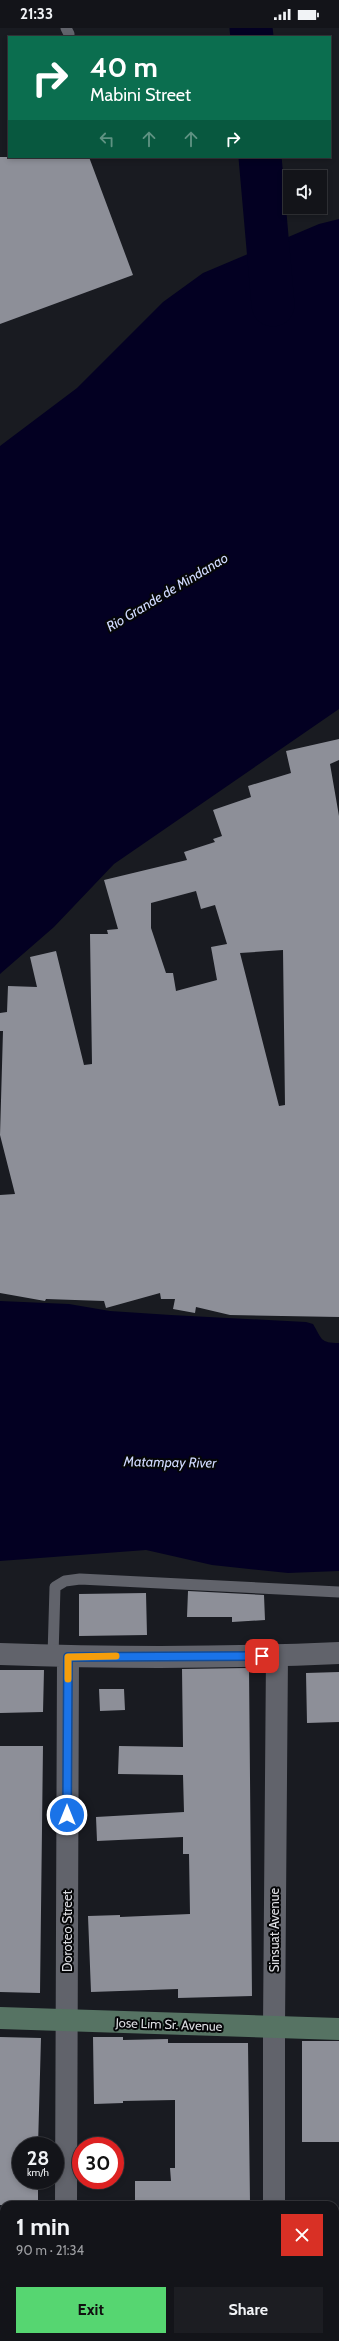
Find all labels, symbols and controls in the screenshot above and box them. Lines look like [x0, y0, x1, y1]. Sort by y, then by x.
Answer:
text: 21:33 [20, 5, 53, 23]
text: 40 m [90, 50, 158, 84]
icon: right [24, 52, 76, 104]
text: Mabini Street [90, 84, 191, 106]
icon: left [96, 128, 118, 150]
icon: ahead [138, 128, 160, 150]
icon: ahead [180, 128, 202, 150]
icon: right [222, 128, 244, 150]
map controls [283, 170, 327, 214]
button: sound [283, 170, 327, 214]
water label: Rio Grande de Mindanao [103, 549, 231, 635]
water label: Matampay River [123, 1452, 217, 1472]
pin [245, 1639, 279, 1673]
icon: arrive [251, 1645, 273, 1667]
position arrow [46, 1794, 88, 1836]
street label: Sinsuat Avenue [266, 1887, 282, 1972]
street label: Doroteo Street [59, 1889, 75, 1972]
street label: Jose Lim Sr. Avenue [114, 2014, 223, 2034]
speed limit sign: 30 [72, 2137, 124, 2189]
text: 28 [27, 2146, 49, 2170]
text: km/h [27, 2166, 49, 2179]
text: 1 min [16, 2212, 70, 2241]
button: close [281, 2214, 323, 2256]
text: 90 m · 21:34 [16, 2242, 84, 2258]
button: Exit [16, 2287, 166, 2333]
button: Share [174, 2287, 323, 2333]

